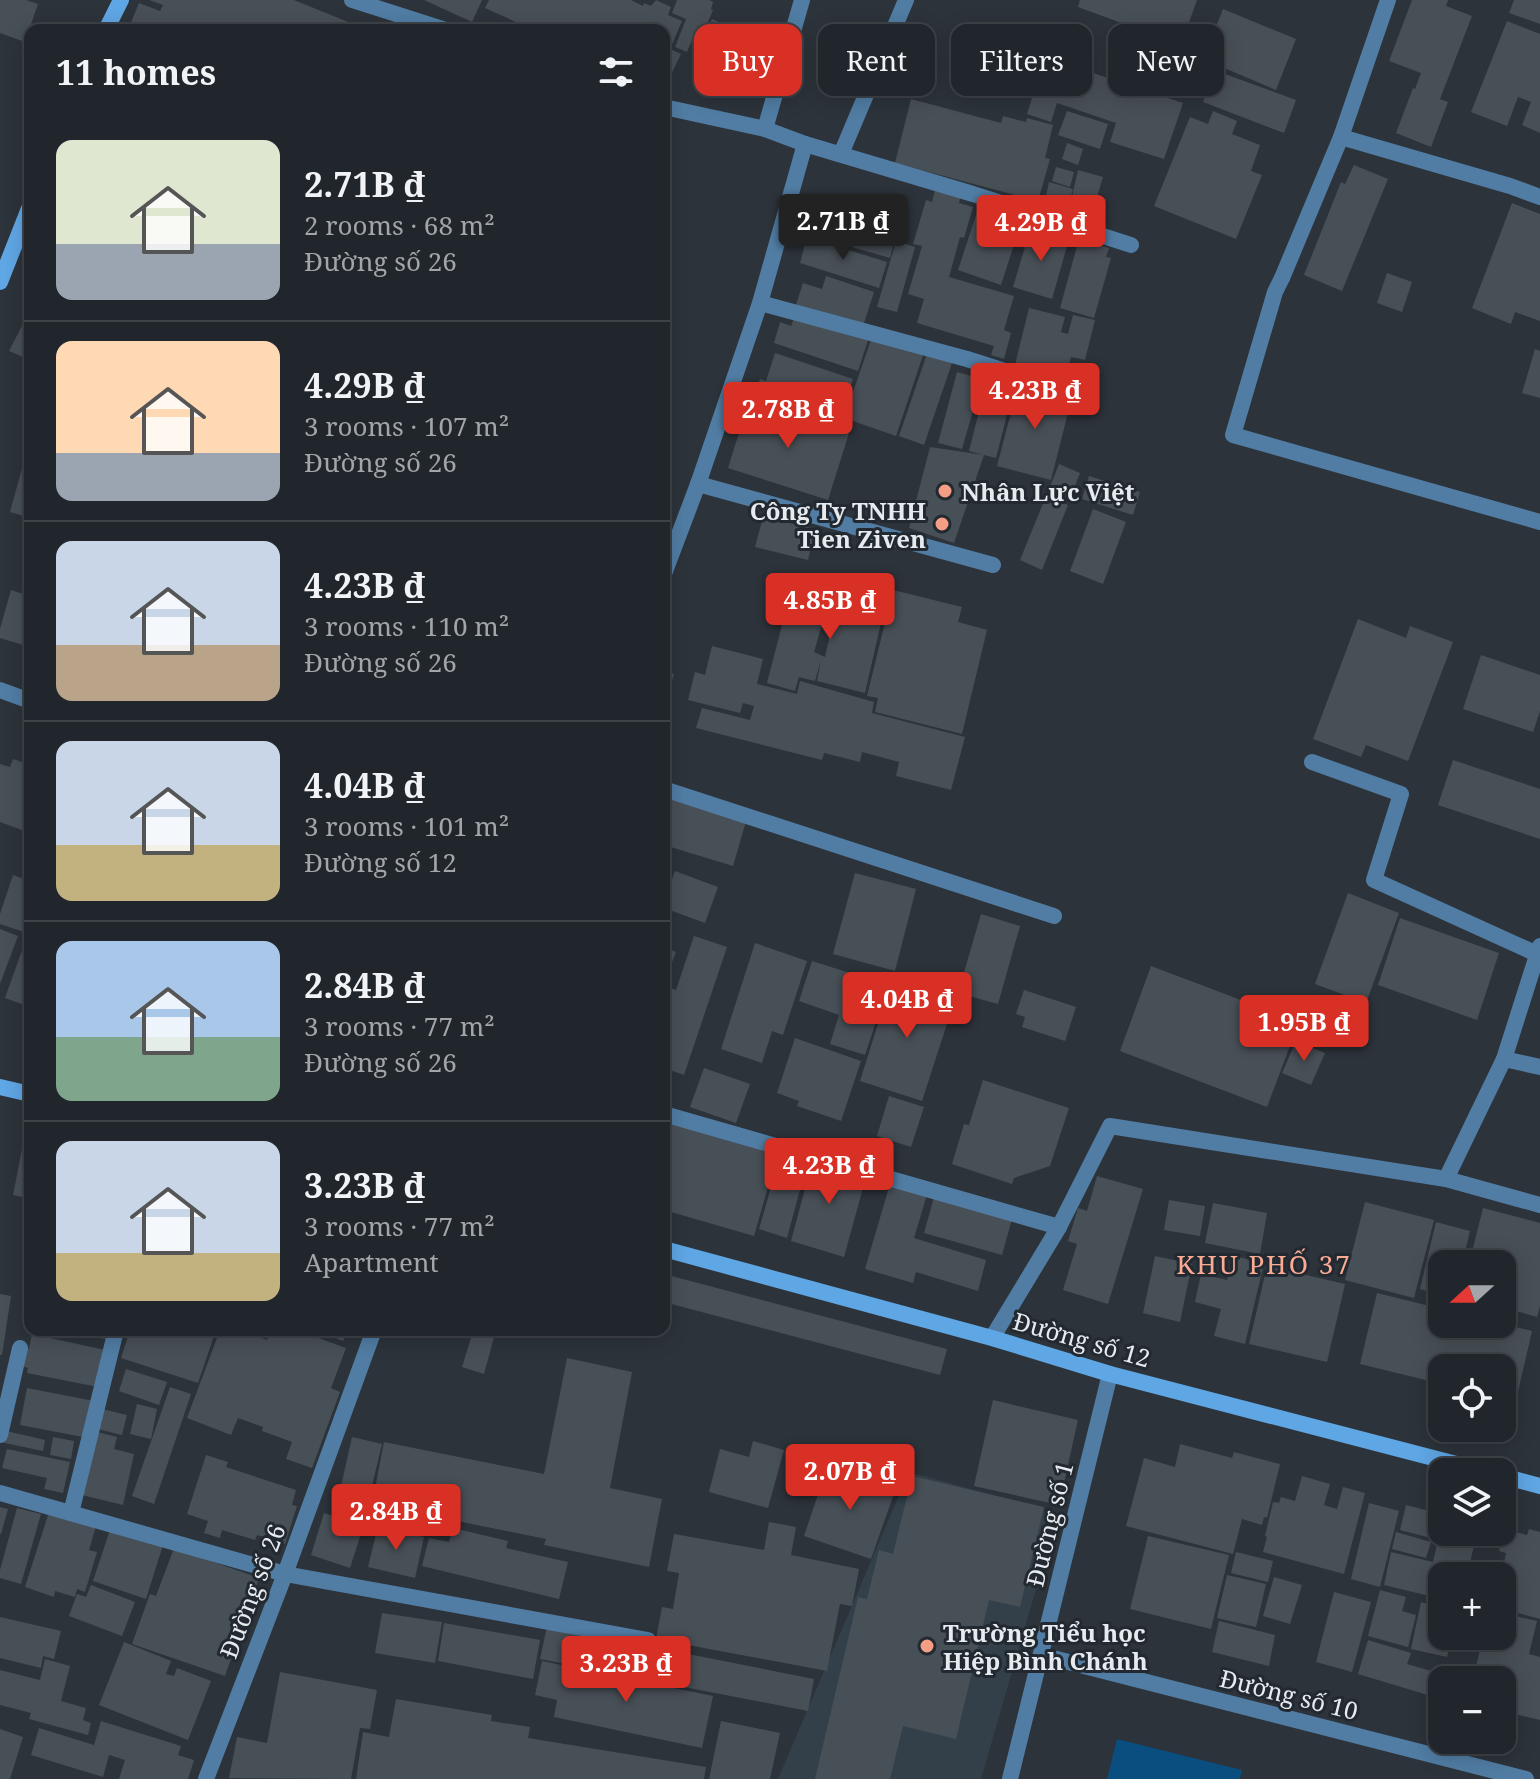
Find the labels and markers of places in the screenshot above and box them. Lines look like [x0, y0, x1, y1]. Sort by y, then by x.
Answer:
pin: 2.71B ₫ [769, 194, 917, 262]
pin: 4.29B ₫ [967, 195, 1115, 263]
pin: 4.23B ₫ [961, 363, 1109, 431]
pin: 2.78B ₫ [714, 382, 862, 450]
place label: Nhân Lực Việt [961, 475, 1135, 508]
marker: Nhân Lực Việt [936, 482, 954, 500]
place label: Công Ty TNHH Tien Ziven [750, 494, 926, 555]
marker: Công Ty TNHH Tien Ziven [933, 515, 951, 533]
pin: 4.85B ₫ [756, 573, 904, 641]
pin: 4.04B ₫ [833, 972, 981, 1040]
pin: 1.95B ₫ [1230, 995, 1378, 1063]
pin: 4.23B ₫ [755, 1138, 903, 1206]
pin: 2.07B ₫ [776, 1444, 924, 1512]
pin: 2.84B ₫ [322, 1484, 470, 1552]
place label: Trường Tiểu học Hiệp Bình Chánh [943, 1616, 1148, 1677]
pin: 3.23B ₫ [552, 1636, 700, 1704]
marker: Trường Tiểu học Hiệp Bình Chánh [918, 1637, 936, 1655]

